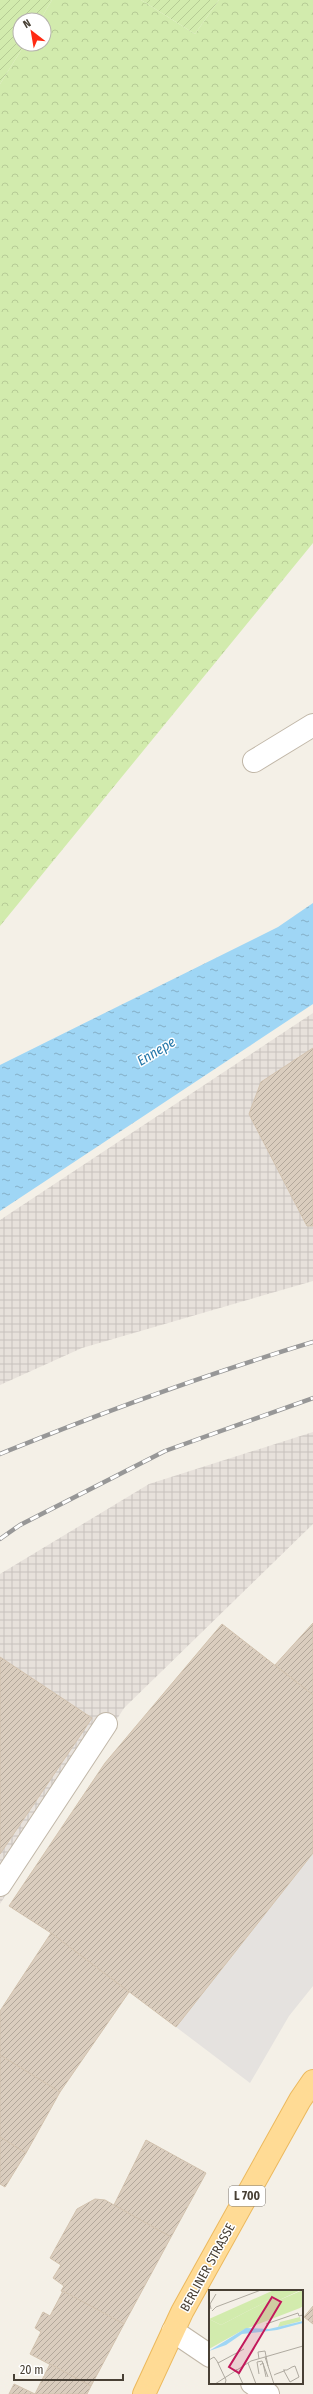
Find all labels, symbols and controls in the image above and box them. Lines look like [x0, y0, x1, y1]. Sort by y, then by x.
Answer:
north arrow [12, 12, 52, 52]
text: N [21, 17, 33, 31]
water label: Ennepe [134, 1033, 179, 1069]
road number: L 700 [229, 2186, 265, 2206]
street label: BERLINER STRASSE [177, 2221, 238, 2314]
inset map [209, 2290, 303, 2384]
scale bar [14, 2356, 123, 2382]
text: 20 m [20, 2363, 44, 2377]

